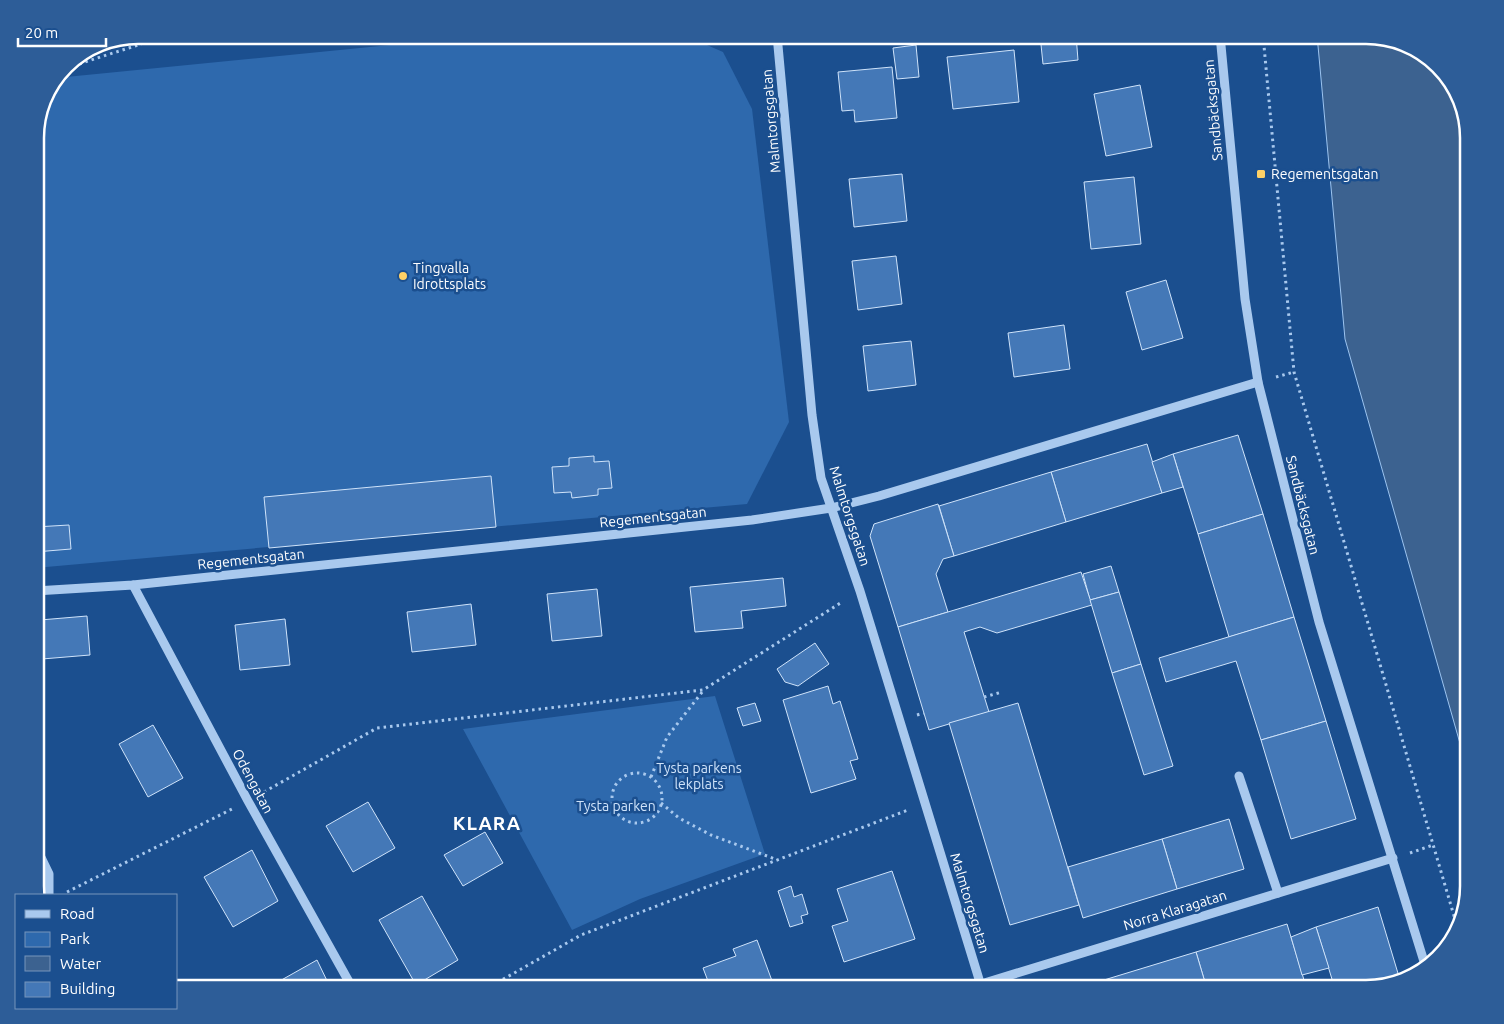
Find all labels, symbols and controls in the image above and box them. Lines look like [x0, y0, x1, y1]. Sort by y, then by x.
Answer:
scale bar [18, 15, 105, 47]
text: 20 m [25, 24, 58, 41]
street label: Sandbäcksgatan [1201, 59, 1225, 161]
street label: Malmtorgsgatan [758, 68, 784, 174]
place label: Regementsgatan [1271, 166, 1379, 182]
marker: Regementsgatan [1255, 168, 1267, 180]
place label: Tingvalla Idrottsplats [413, 260, 486, 292]
marker: Tingvalla Idrottsplats [397, 270, 409, 282]
street label: Sandbäcksgatan [1283, 454, 1323, 556]
street label: Malmtorgsgatan [826, 464, 874, 568]
street label: Regementsgatan [599, 503, 707, 531]
street label: Regementsgatan [197, 545, 305, 573]
street label: Odengatan [229, 746, 277, 816]
park label: Tysta parkens lekplats [656, 760, 742, 792]
park label: Tysta parken [576, 798, 656, 814]
district label: KLARA [453, 812, 521, 834]
street label: Malmtorgsgatan [947, 851, 993, 955]
street label: Norra Klaragatan [1121, 887, 1229, 933]
legend [15, 894, 178, 1009]
text: Road [60, 905, 95, 922]
text: Park [60, 930, 90, 947]
text: Water [60, 955, 101, 972]
text: Building [60, 980, 115, 997]

